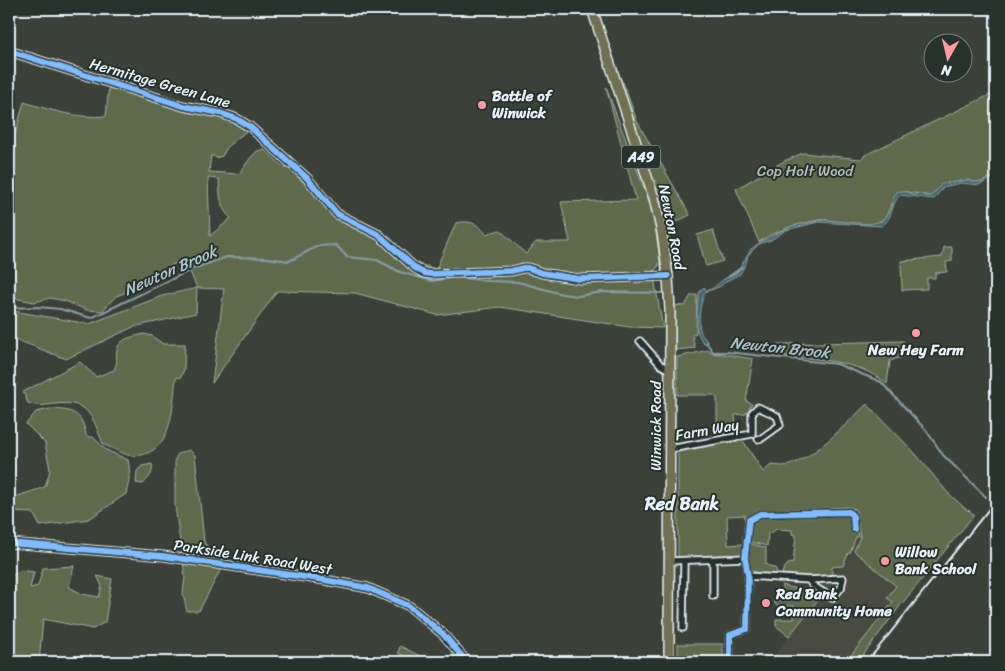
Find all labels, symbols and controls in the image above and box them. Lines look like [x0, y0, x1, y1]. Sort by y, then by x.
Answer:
north arrow [922, 32, 972, 82]
street label: Hermitage Green Lane [86, 50, 234, 116]
text: N [939, 57, 954, 84]
place label: Battle of Winwick [492, 83, 554, 126]
marker: Battle of Winwick [476, 99, 488, 111]
road number: A49 [622, 146, 660, 168]
park label: Cop Holt Wood [757, 158, 854, 184]
street label: Newton Road [651, 182, 693, 273]
water label: Newton Brook [119, 236, 224, 304]
marker: New Hey Farm [910, 327, 922, 339]
water label: Newton Brook [729, 328, 833, 367]
place label: New Hey Farm [867, 337, 964, 363]
street label: Winwick Road [643, 380, 669, 471]
street label: Farm Way [673, 412, 741, 448]
district label: Red Bank [644, 488, 720, 520]
street label: Parkside Link Road West [172, 532, 335, 582]
place label: Willow Bank School [895, 539, 977, 582]
marker: Willow Bank School [879, 555, 891, 567]
place label: Red Bank Community Home [775, 581, 892, 624]
marker: Red Bank Community Home [760, 597, 772, 609]

